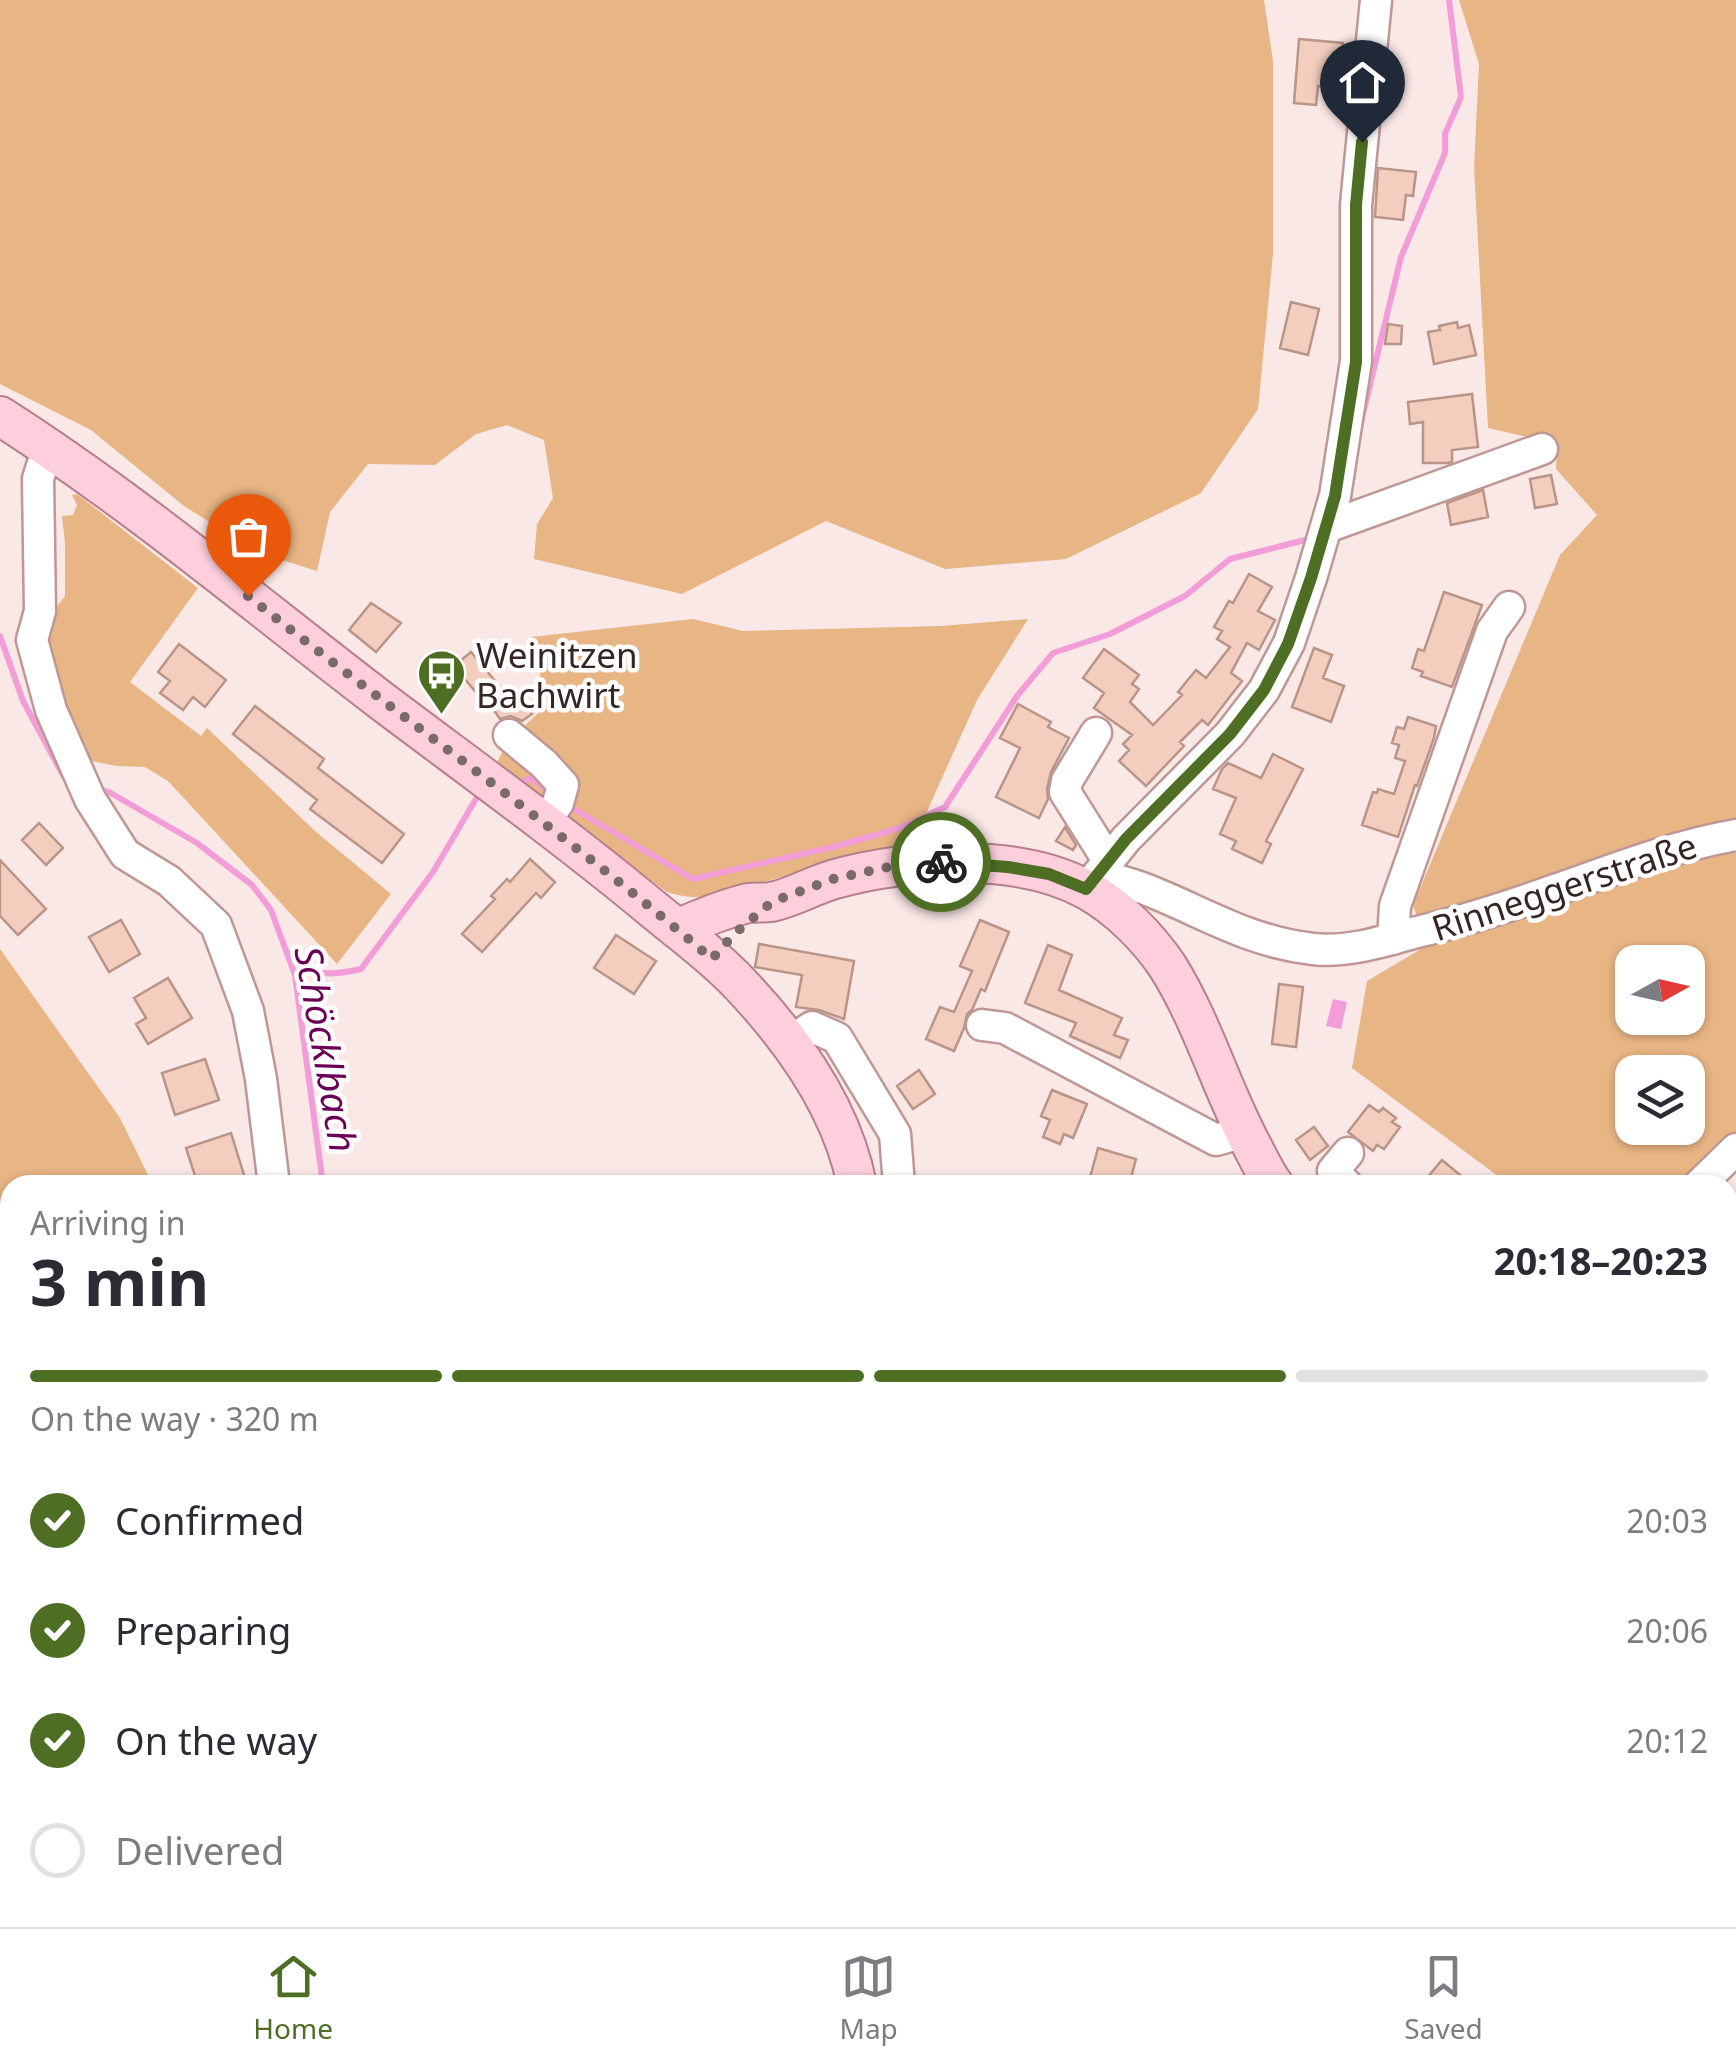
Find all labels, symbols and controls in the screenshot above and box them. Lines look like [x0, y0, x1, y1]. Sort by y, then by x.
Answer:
pin [1320, 40, 1405, 143]
icon: home [1335, 55, 1390, 110]
pin [206, 494, 291, 597]
icon: bag [221, 509, 276, 564]
place label: Weinitzen Bachwirt [476, 631, 638, 718]
bus stop icon: Weinitzen Bachwirt [415, 648, 467, 716]
courier [891, 812, 991, 912]
street label: Rinneggerstraße [1426, 821, 1702, 951]
icon: bike [914, 835, 969, 890]
water label: Schöcklbach [283, 942, 371, 1156]
north arrow [1615, 945, 1705, 1035]
map controls [1615, 945, 1705, 1145]
button: layers [1615, 1055, 1705, 1145]
text: Arriving in [30, 1201, 185, 1244]
text: 20:18–20:23 [1494, 1234, 1708, 1286]
text: 3 min [30, 1237, 209, 1325]
text: On the way · 320 m [30, 1397, 319, 1440]
icon: check [30, 1493, 85, 1548]
text: Confirmed [115, 1494, 304, 1546]
text: 20:03 [1626, 1499, 1708, 1542]
icon: check [30, 1603, 85, 1658]
text: Preparing [115, 1604, 291, 1656]
text: 20:06 [1626, 1609, 1708, 1652]
icon: check [30, 1713, 85, 1768]
text: On the way [115, 1714, 317, 1766]
text: 20:12 [1626, 1719, 1708, 1762]
text: Delivered [115, 1824, 284, 1876]
tab: Home [253, 1949, 333, 2047]
tab: Map [839, 1949, 898, 2047]
tab: Saved [1404, 1949, 1483, 2047]

